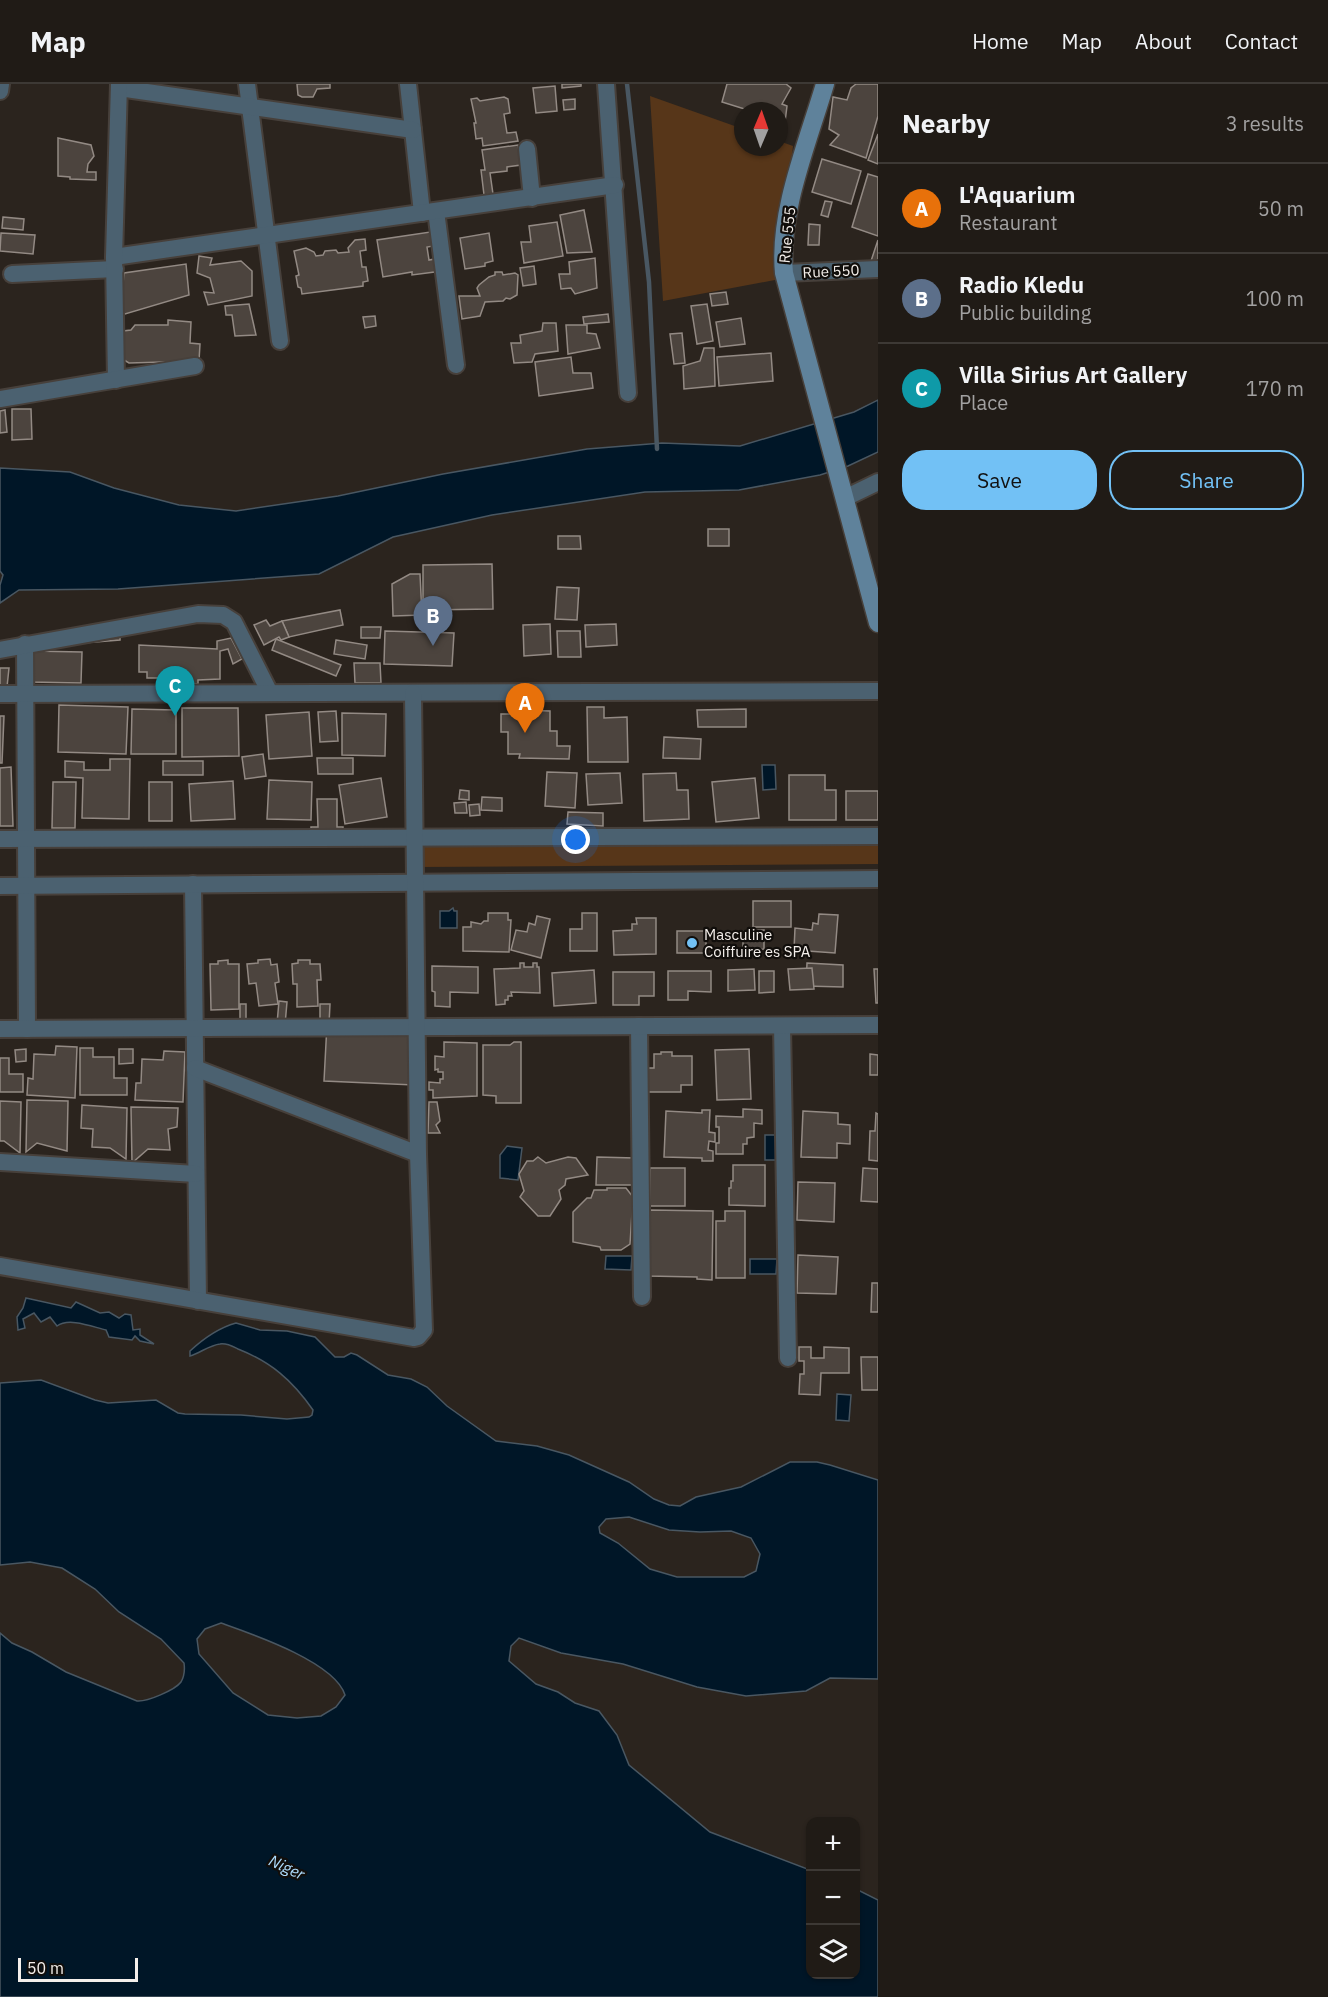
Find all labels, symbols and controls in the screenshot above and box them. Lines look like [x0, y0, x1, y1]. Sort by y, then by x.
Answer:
text: Map [30, 23, 86, 60]
text: Home [972, 27, 1029, 55]
text: Map [1062, 27, 1102, 55]
text: About [1135, 27, 1192, 55]
text: Contact [1225, 27, 1298, 55]
north arrow [734, 102, 788, 156]
text: Nearby [902, 106, 990, 140]
text: 3 results [1226, 110, 1304, 137]
text: L'Aquarium [959, 180, 1076, 209]
text: A [915, 195, 928, 222]
text: 50 m [1258, 195, 1304, 222]
street label: Rue 555 [775, 206, 799, 264]
text: Restaurant [959, 209, 1057, 236]
street label: Rue 550 [802, 260, 860, 282]
text: Radio Kledu [959, 270, 1084, 299]
text: B [915, 285, 928, 312]
text: 100 m [1246, 285, 1304, 312]
text: Public building [959, 299, 1091, 326]
text: Villa Sirius Art Gallery [959, 360, 1187, 389]
text: C [915, 375, 928, 402]
text: 170 m [1246, 375, 1304, 402]
text: Place [959, 389, 1008, 416]
button: Save [902, 450, 1097, 510]
button: Share [1109, 450, 1304, 510]
pin: B [414, 596, 452, 646]
pin: C [156, 666, 195, 716]
pin: A [506, 684, 544, 733]
your location [561, 825, 590, 854]
place label: Masculine Coiffuire es SPA [704, 925, 811, 961]
marker: Masculine Coiffuire es SPA [685, 936, 699, 950]
map controls [806, 1817, 860, 1979]
button: + [806, 1817, 860, 1871]
water label: Niger [266, 1850, 309, 1884]
button: − [806, 1871, 860, 1925]
button: layers [806, 1925, 860, 1979]
scale bar [18, 1955, 138, 1982]
text: 50 m [27, 1958, 64, 1978]

